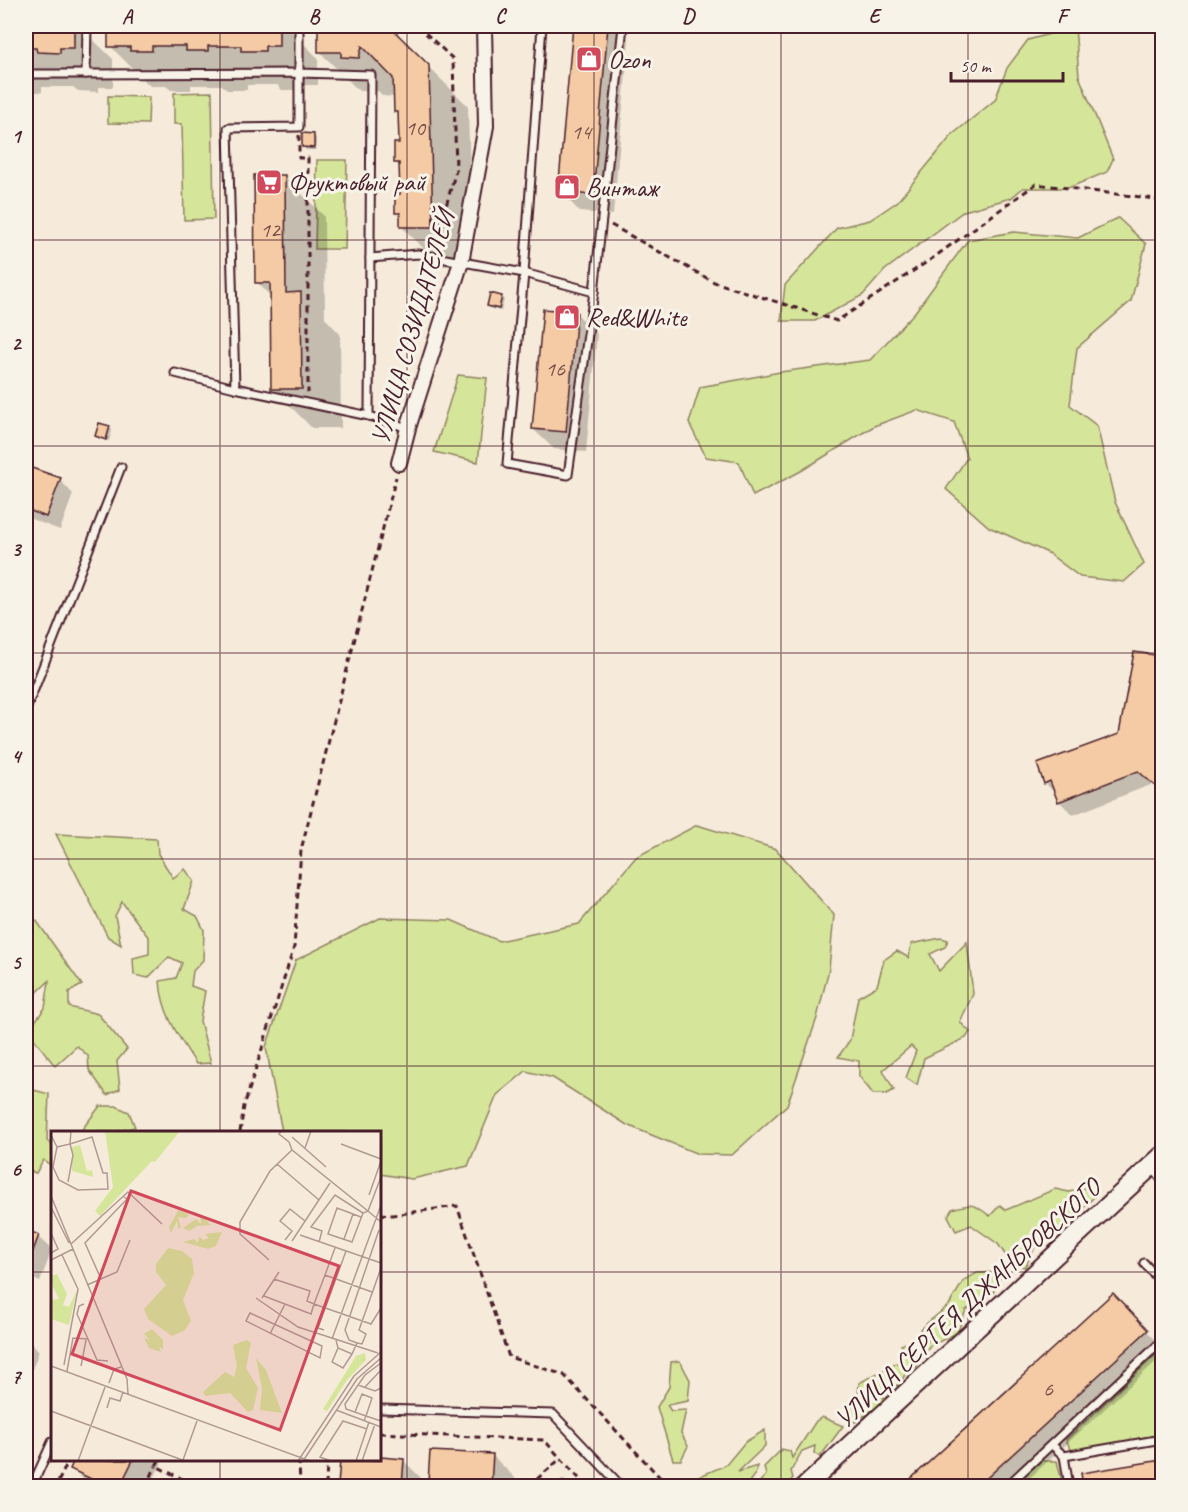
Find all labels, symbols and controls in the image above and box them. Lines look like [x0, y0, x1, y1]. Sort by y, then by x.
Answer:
text: A [122, 4, 134, 29]
text: B [309, 4, 321, 29]
text: C [495, 4, 507, 29]
text: D [682, 4, 696, 29]
text: E [869, 4, 883, 29]
text: F [1057, 4, 1071, 29]
place label: Ozon [608, 43, 651, 76]
shop icon: Ozon [574, 44, 604, 74]
scale bar [951, 45, 1064, 83]
text: 50 m [960, 55, 993, 77]
house number: 10 [405, 114, 427, 142]
house number: 14 [571, 118, 593, 146]
text: 1 [12, 124, 23, 149]
place label: Фруктовый рай [288, 166, 427, 199]
supermarket icon: Фруктовый рай [254, 167, 284, 197]
place label: Винтаж [586, 171, 661, 204]
shop icon: Винтаж [552, 172, 582, 202]
street label: УЛИЦА СОЗИДАТЕЛЕЙ [363, 202, 463, 448]
house number: 12 [260, 216, 282, 244]
place label: Red&White [586, 301, 688, 334]
shop icon: Red&White [552, 302, 582, 332]
text: 2 [12, 331, 23, 356]
house number: 16 [545, 355, 566, 383]
text: 3 [12, 537, 23, 562]
text: 4 [12, 744, 24, 769]
text: 5 [12, 950, 23, 975]
inset map [51, 1131, 381, 1461]
text: 6 [11, 1157, 22, 1182]
street label: УЛИЦА СЕРГЕЯ ДЖАНБРОВСКОГО [828, 1169, 1109, 1435]
text: 7 [12, 1364, 23, 1389]
house number: 6 [1043, 1375, 1054, 1403]

